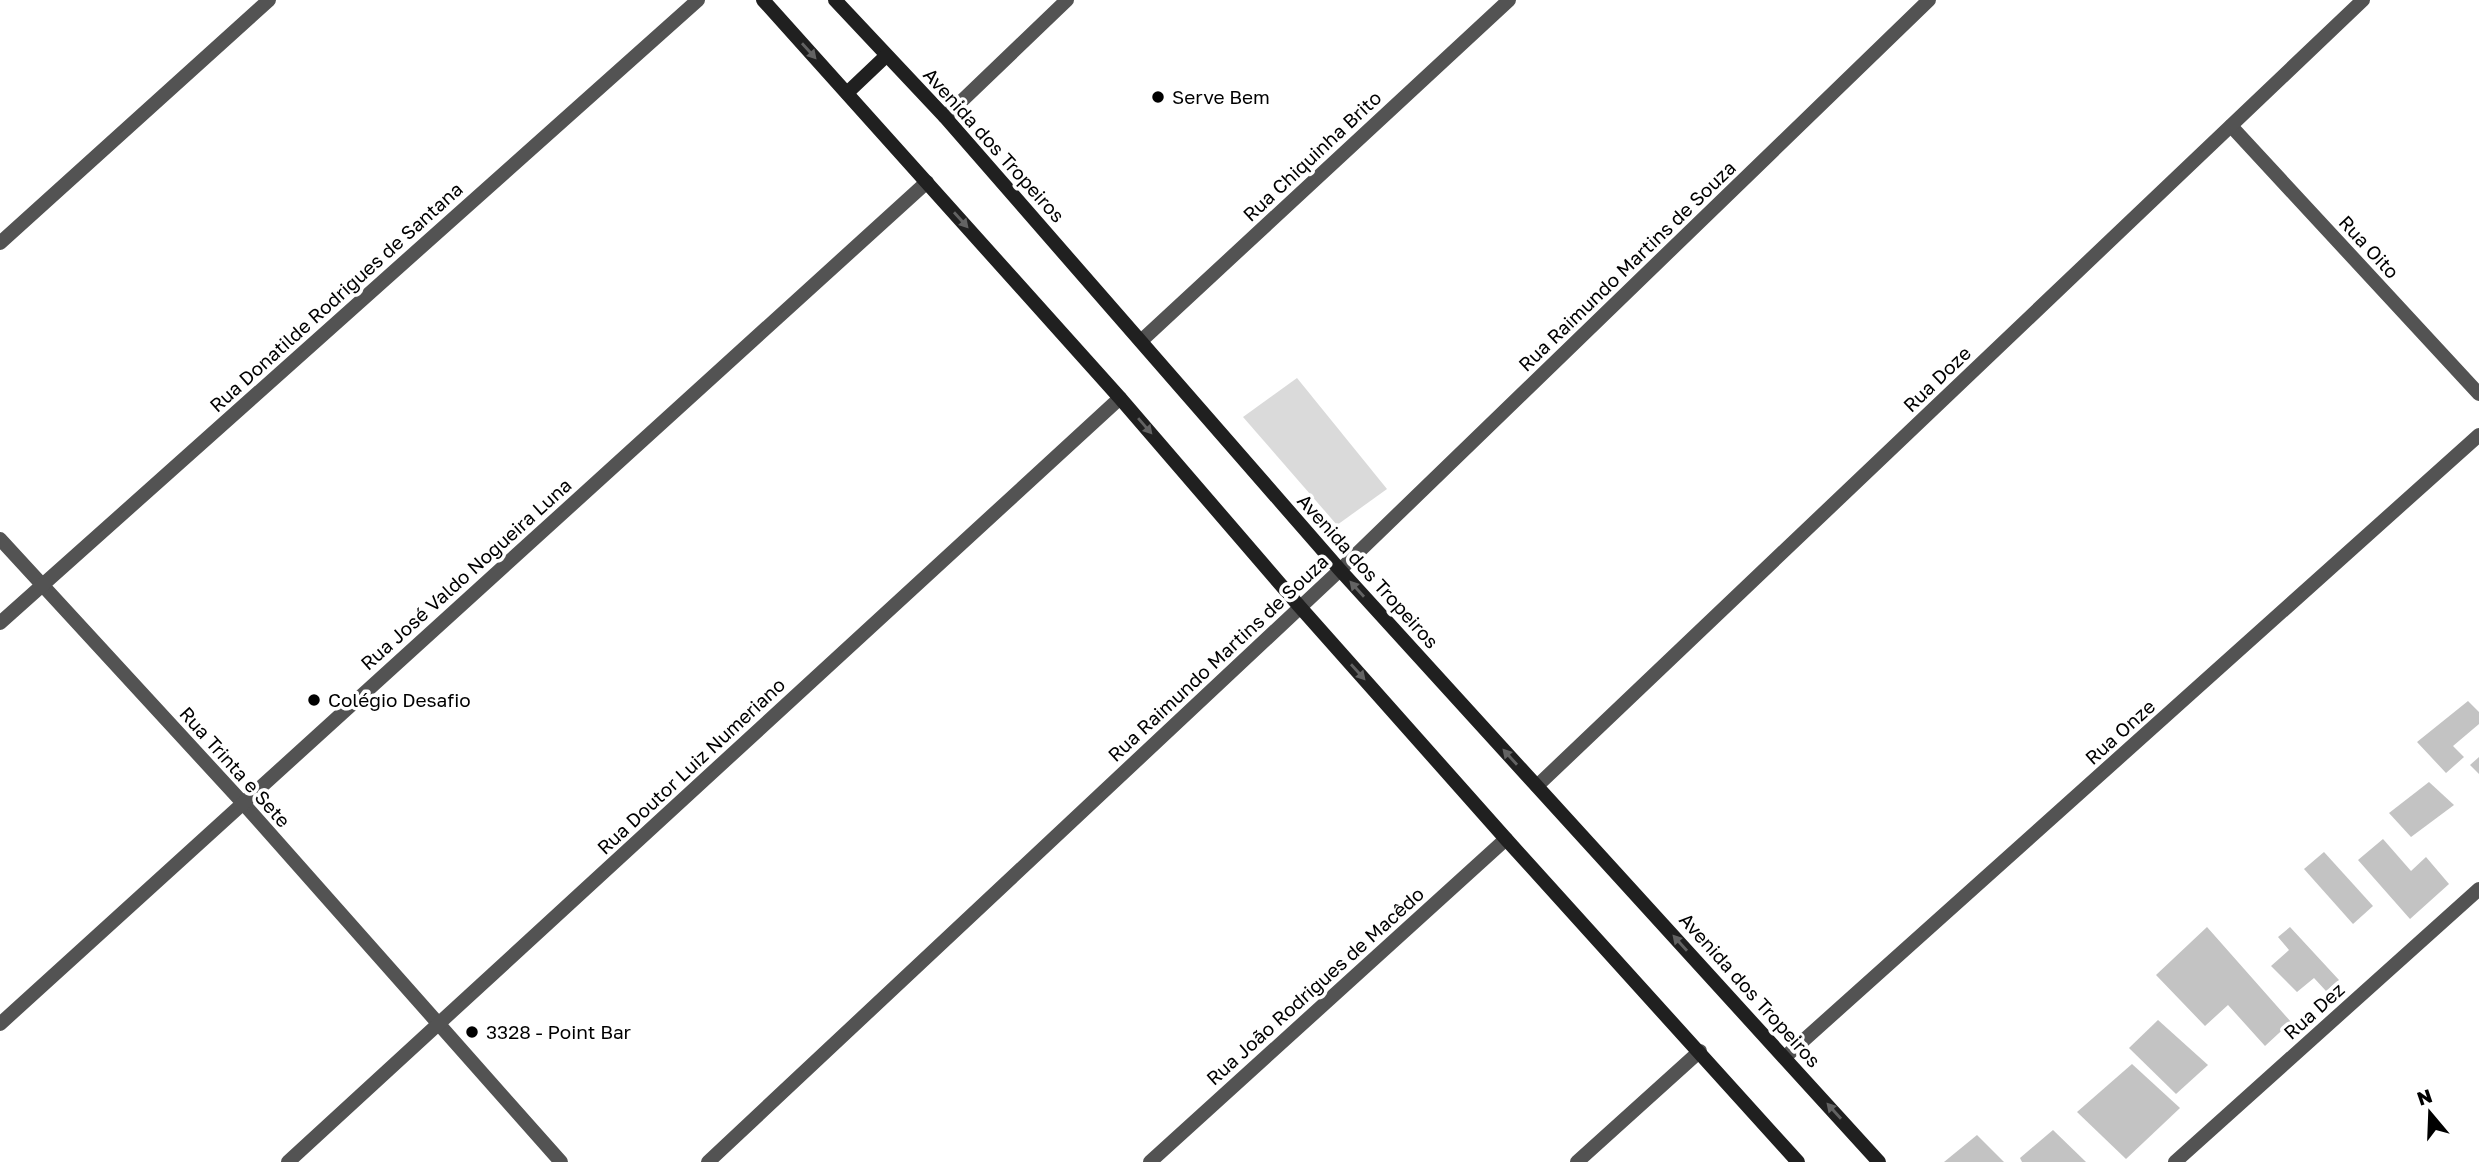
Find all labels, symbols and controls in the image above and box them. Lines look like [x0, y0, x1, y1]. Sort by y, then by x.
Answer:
one-way arrow [801, 42, 817, 60]
street label: Avenida dos Tropeiros [919, 63, 1070, 227]
place label: Serve Bem [1172, 85, 1270, 108]
street label: Rua Chiquinha Brito [1238, 86, 1386, 226]
marker: Serve Bem [1150, 89, 1166, 105]
street label: Rua Raimundo Martins de Souza [1513, 156, 1740, 376]
street label: Rua Donatilde Rodrigues de Santana [204, 177, 467, 416]
street label: Rua Oito [2334, 210, 2404, 283]
one-way arrow [953, 211, 969, 229]
street label: Rua Doze [1898, 341, 1975, 416]
one-way arrow [1137, 418, 1152, 435]
street label: Rua José Valdo Nogueira Luna [356, 473, 576, 674]
street label: Avenida dos Tropeiros [1293, 489, 1444, 653]
street label: Rua Raimundo Martins de Souza [1103, 549, 1333, 766]
one-way arrow [1349, 580, 1365, 598]
one-way arrow [1350, 663, 1366, 681]
street label: Rua Doutor Luiz Numeriano [592, 673, 789, 859]
place label: Colégio Desafio [328, 688, 471, 711]
marker: Colégio Desafio [306, 692, 322, 708]
street label: Rua Onze [2080, 694, 2159, 769]
street label: Rua Trinta e Sete [175, 702, 296, 832]
one-way arrow [1503, 749, 1519, 766]
street label: Rua João Rodrigues de Macêdo [1201, 882, 1428, 1089]
street label: Avenida dos Tropeiros [1675, 908, 1826, 1072]
one-way arrow [1673, 935, 1689, 952]
street label: Rua Dez [2279, 977, 2349, 1044]
place label: 3328 - Point Bar [486, 1020, 632, 1043]
marker: 3328 - Point Bar [464, 1024, 480, 1040]
north arrow [2395, 1078, 2465, 1148]
text: N [2414, 1083, 2435, 1110]
one-way arrow [1826, 1103, 1842, 1120]

